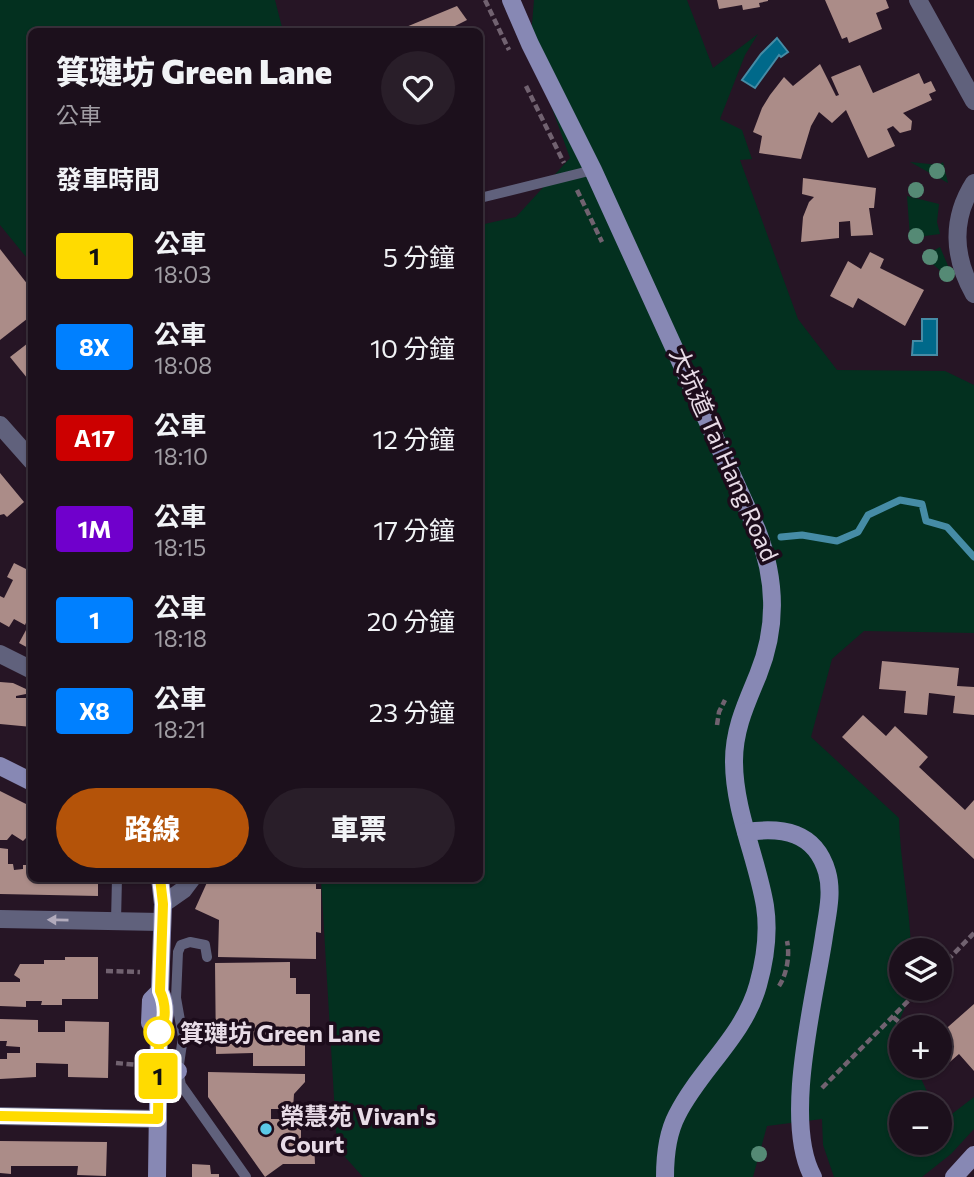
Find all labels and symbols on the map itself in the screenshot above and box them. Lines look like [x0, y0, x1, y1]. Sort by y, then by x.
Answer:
street label: 大坑道 Tai Hang Road [665, 343, 785, 565]
one-way arrow [47, 915, 69, 926]
marker: 箕璉坊 Green Lane [144, 1017, 174, 1047]
place label: 箕璉坊 Green Lane [180, 1018, 381, 1047]
line badge: 1 [135, 1053, 181, 1099]
place label: 榮慧苑 Vivan's Court [280, 1101, 436, 1158]
marker: 榮慧苑 Vivan's Court [258, 1121, 274, 1137]

